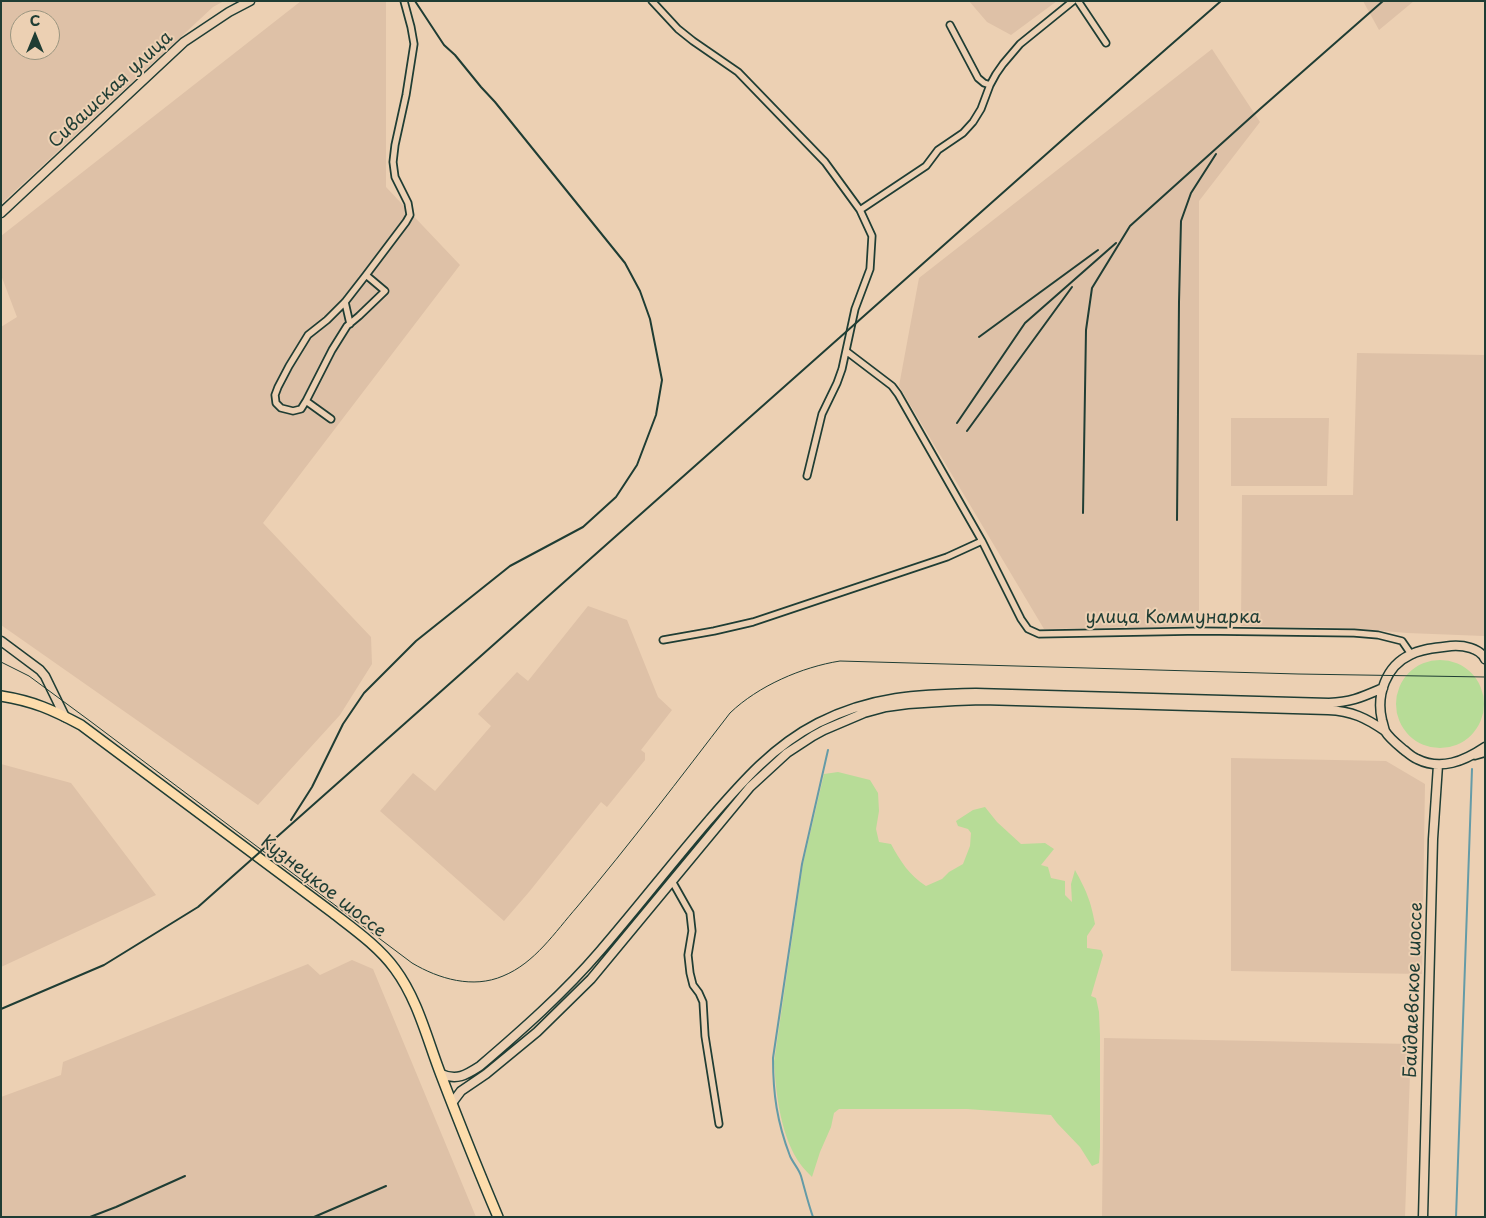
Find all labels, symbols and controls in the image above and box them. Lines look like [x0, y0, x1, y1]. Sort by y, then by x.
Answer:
north arrow [10, 10, 60, 60]
text: С [30, 10, 40, 31]
street label: Сивашская улица [45, 27, 177, 153]
street label: улица Коммунарка [1085, 607, 1261, 629]
street label: Кузнецкое шоссе [256, 831, 390, 943]
street label: Байдаевское шоссе [1400, 902, 1428, 1078]

